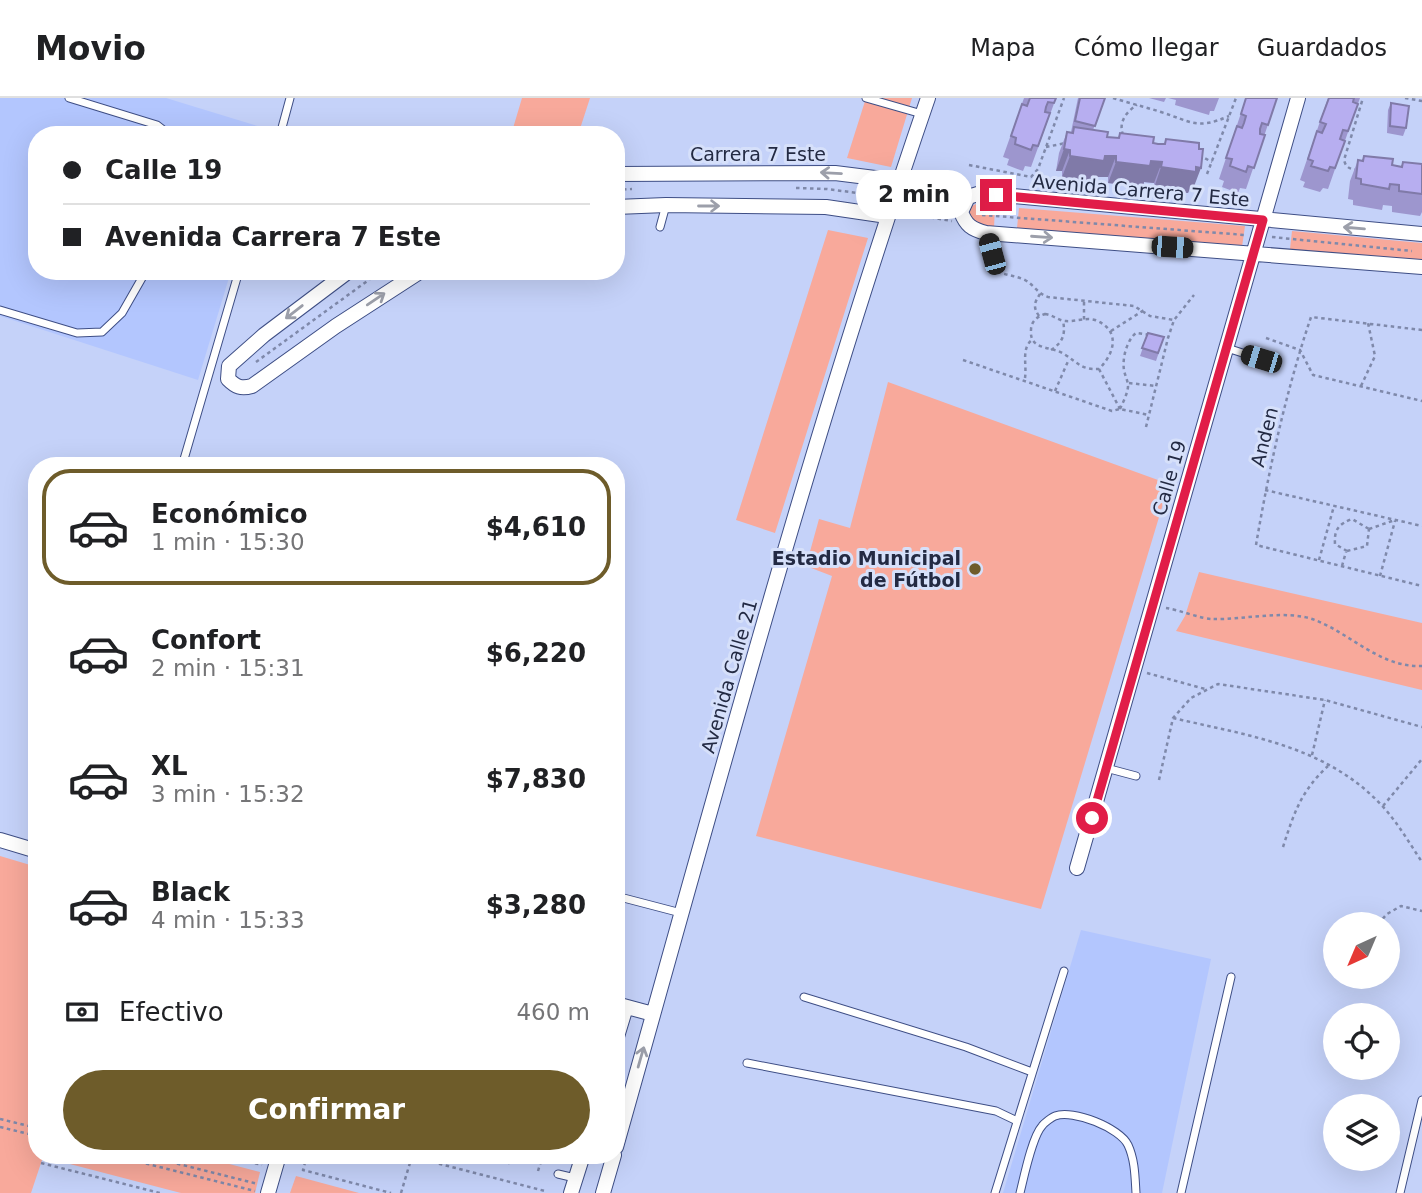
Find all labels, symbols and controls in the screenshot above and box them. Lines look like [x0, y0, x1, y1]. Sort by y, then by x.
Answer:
text: Movio [35, 29, 146, 68]
text: Mapa [970, 34, 1036, 62]
text: Cómo llegar [1074, 34, 1219, 62]
text: Guardados [1257, 34, 1387, 62]
street label: Carrera 7 Este [690, 143, 826, 165]
text: Calle 19 [105, 155, 222, 185]
one-way arrow [820, 167, 843, 180]
callout: 2 min [856, 170, 972, 220]
street label: Avenida Carrera 7 Este [1031, 170, 1251, 210]
route end [980, 179, 1012, 211]
text: 2 min [878, 181, 950, 207]
one-way arrow [697, 199, 720, 213]
one-way arrow [1343, 221, 1366, 234]
text: Avenida Carrera 7 Este [105, 222, 441, 252]
car [977, 231, 1008, 277]
one-way arrow [1030, 231, 1053, 244]
car [1151, 235, 1194, 259]
one-way arrow [365, 292, 385, 306]
one-way arrow [285, 304, 303, 319]
car [1238, 343, 1285, 375]
street label: Anden [1246, 405, 1282, 469]
street label: Calle 19 [1148, 438, 1190, 518]
icon: car [67, 496, 130, 559]
text: Económico [151, 499, 308, 529]
text: $4,610 [486, 512, 586, 542]
text: 1 min · 15:30 [151, 529, 305, 555]
place label: Estadio Municipal de Fútbol [772, 547, 961, 591]
marker: Estadio Municipal de Fútbol [967, 561, 983, 577]
street label: Avenida Calle 21 [696, 596, 762, 756]
icon: car [67, 622, 130, 685]
text: Confort [151, 625, 261, 655]
text: $6,220 [486, 638, 586, 668]
text: 2 min · 15:31 [151, 655, 305, 681]
icon: car [67, 748, 130, 811]
text: XL [151, 751, 188, 781]
text: $7,830 [486, 764, 586, 794]
text: 3 min · 15:32 [151, 781, 305, 807]
route start [1076, 802, 1108, 834]
icon: car [67, 874, 130, 937]
text: Black [151, 877, 230, 907]
text: $3,280 [486, 890, 586, 920]
text: 4 min · 15:33 [151, 907, 305, 933]
north arrow [1323, 912, 1400, 989]
map controls [1323, 912, 1400, 1171]
icon: cash [63, 993, 101, 1031]
text: Efectivo [119, 997, 224, 1027]
text: 460 m [516, 999, 590, 1025]
button: locate [1323, 1003, 1400, 1080]
one-way arrow [635, 1047, 648, 1069]
button: Confirmar [63, 1070, 590, 1150]
button: layers [1323, 1094, 1400, 1171]

